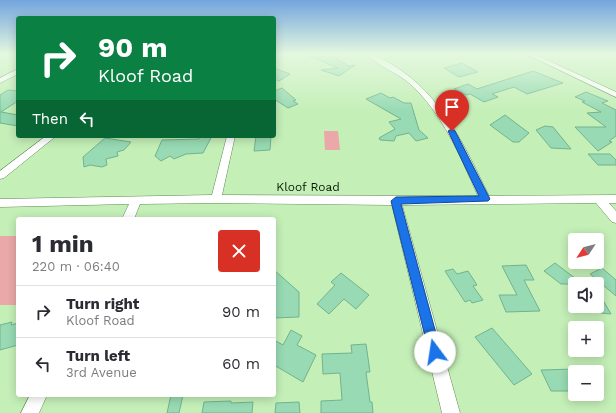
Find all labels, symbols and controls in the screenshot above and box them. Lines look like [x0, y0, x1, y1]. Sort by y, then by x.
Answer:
text: 90 m [98, 31, 168, 64]
icon: right [32, 32, 84, 84]
text: Kloof Road [98, 65, 193, 86]
pin [435, 90, 469, 131]
icon: arrive [441, 96, 463, 118]
icon: left [76, 108, 98, 130]
text: Then [32, 110, 68, 128]
street label: Kloof Road [276, 180, 340, 194]
text: 1 min [32, 230, 94, 258]
button: close [218, 230, 260, 272]
north arrow [568, 233, 604, 269]
map controls [568, 233, 604, 401]
text: 220 m · 06:40 [32, 259, 120, 274]
button: sound [568, 277, 604, 313]
text: Turn right [66, 295, 139, 313]
icon: right [32, 301, 54, 323]
text: 90 m [222, 303, 260, 321]
text: Kloof Road [66, 313, 135, 328]
button: + [568, 321, 604, 357]
position arrow [414, 331, 456, 373]
text: Turn left [66, 347, 130, 365]
icon: left [32, 353, 54, 375]
text: 60 m [222, 355, 260, 373]
text: 3rd Avenue [66, 365, 137, 380]
button: − [568, 365, 604, 401]

